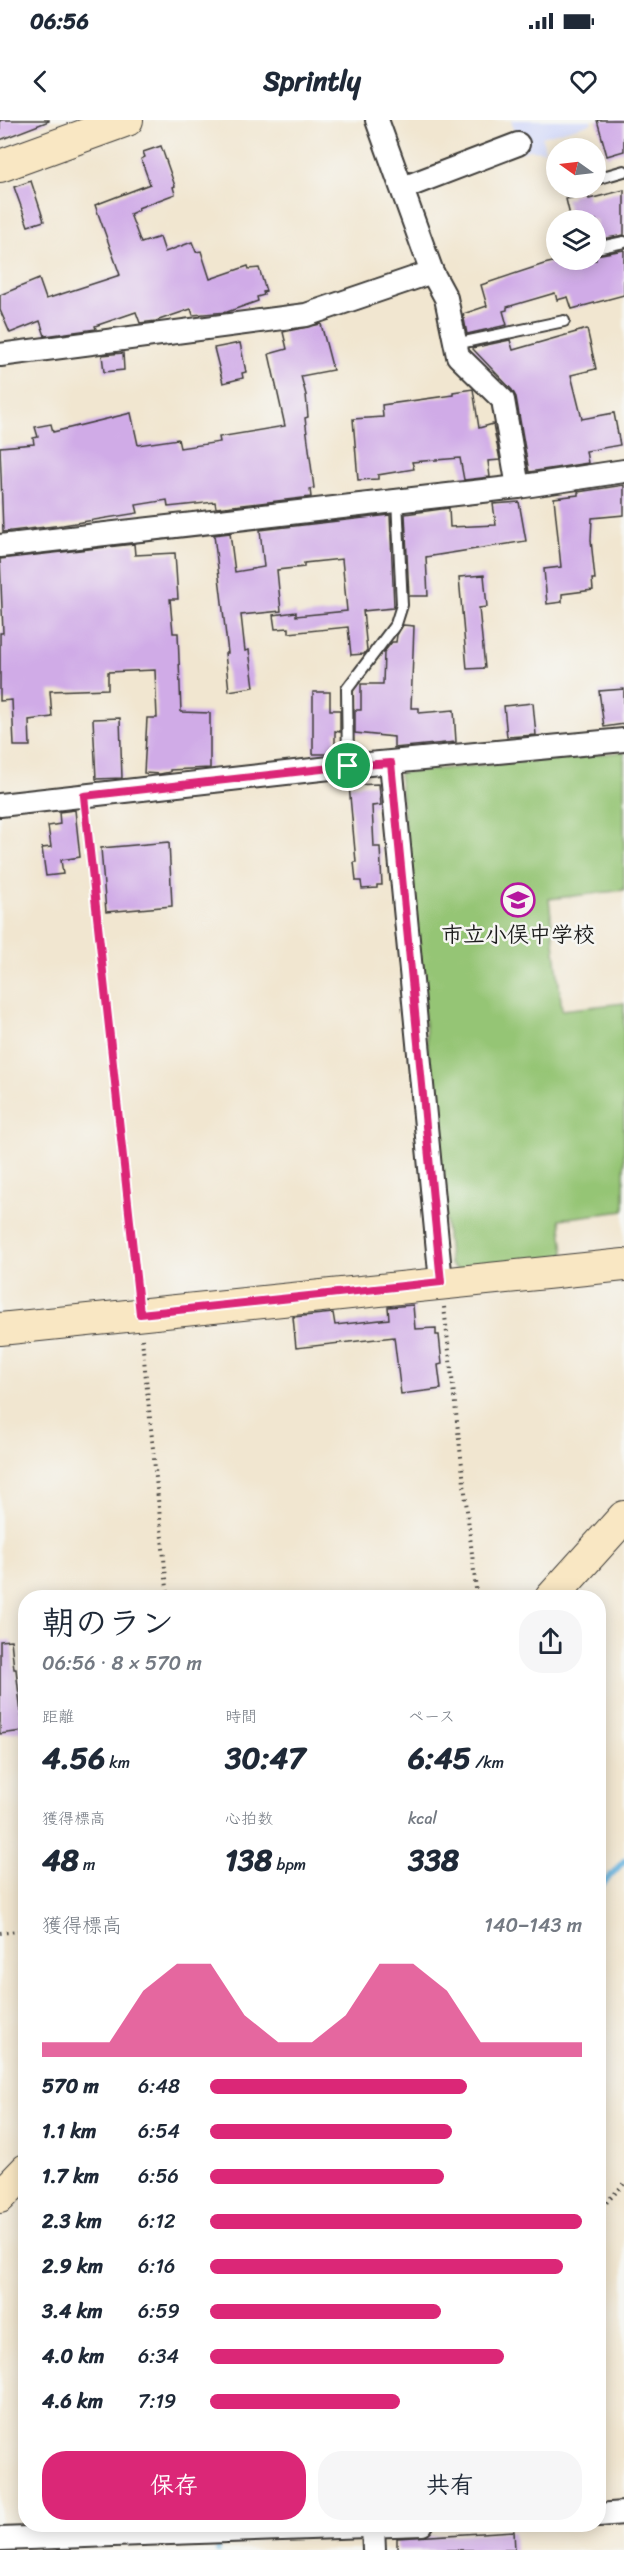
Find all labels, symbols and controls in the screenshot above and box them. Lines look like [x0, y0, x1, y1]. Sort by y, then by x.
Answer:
text: 06:56 [30, 2, 89, 41]
text: Sprintly [263, 57, 361, 105]
icon: back [24, 65, 57, 98]
icon: heart [567, 65, 600, 98]
north arrow [546, 138, 606, 198]
map controls [546, 138, 606, 270]
button: layers [546, 210, 606, 270]
pin [322, 740, 373, 791]
icon: arrive [331, 749, 364, 782]
school or university icon: 市立小俣中学校 [500, 882, 536, 918]
place label: 市立小俣中学校 [441, 915, 595, 954]
text: 朝のラン [42, 1594, 174, 1652]
button: share [519, 1610, 582, 1673]
text: 06:56 · 8 × 570 m [42, 1646, 202, 1681]
text: 距離 [42, 1702, 74, 1731]
text: 時間 [225, 1702, 257, 1731]
text: ペース [408, 1702, 455, 1731]
text: 4.56 [42, 1731, 105, 1785]
text: 30:47 [225, 1731, 305, 1785]
text: 6:45 [408, 1731, 471, 1785]
text: km [105, 1748, 130, 1777]
text: /km [471, 1748, 504, 1777]
text: 獲得標高 [42, 1804, 106, 1833]
text: 心拍数 [225, 1804, 273, 1833]
text: kcal [408, 1804, 437, 1833]
text: 48 [42, 1833, 79, 1887]
text: 138 [225, 1833, 272, 1887]
text: 338 [408, 1833, 459, 1887]
text: m [79, 1850, 95, 1879]
text: bpm [272, 1850, 306, 1879]
text: 獲得標高 [42, 1908, 122, 1943]
text: 140–143 m [484, 1908, 582, 1943]
text: 570 m [42, 2069, 99, 2104]
text: 6:48 [138, 2069, 180, 2104]
text: 1.1 km [42, 2114, 96, 2149]
text: 6:54 [138, 2114, 180, 2149]
text: 1.7 km [42, 2159, 99, 2194]
text: 6:56 [138, 2159, 179, 2194]
text: 2.3 km [42, 2204, 102, 2239]
text: 6:12 [138, 2204, 176, 2239]
text: 2.9 km [42, 2249, 103, 2284]
text: 6:16 [138, 2249, 175, 2284]
text: 3.4 km [42, 2294, 103, 2329]
text: 6:59 [138, 2294, 180, 2329]
text: 4.0 km [42, 2339, 104, 2374]
text: 6:34 [138, 2339, 179, 2374]
text: 4.6 km [42, 2384, 103, 2419]
text: 7:19 [138, 2384, 176, 2419]
button: 保存 [42, 2451, 306, 2520]
button: 共有 [318, 2451, 582, 2520]

